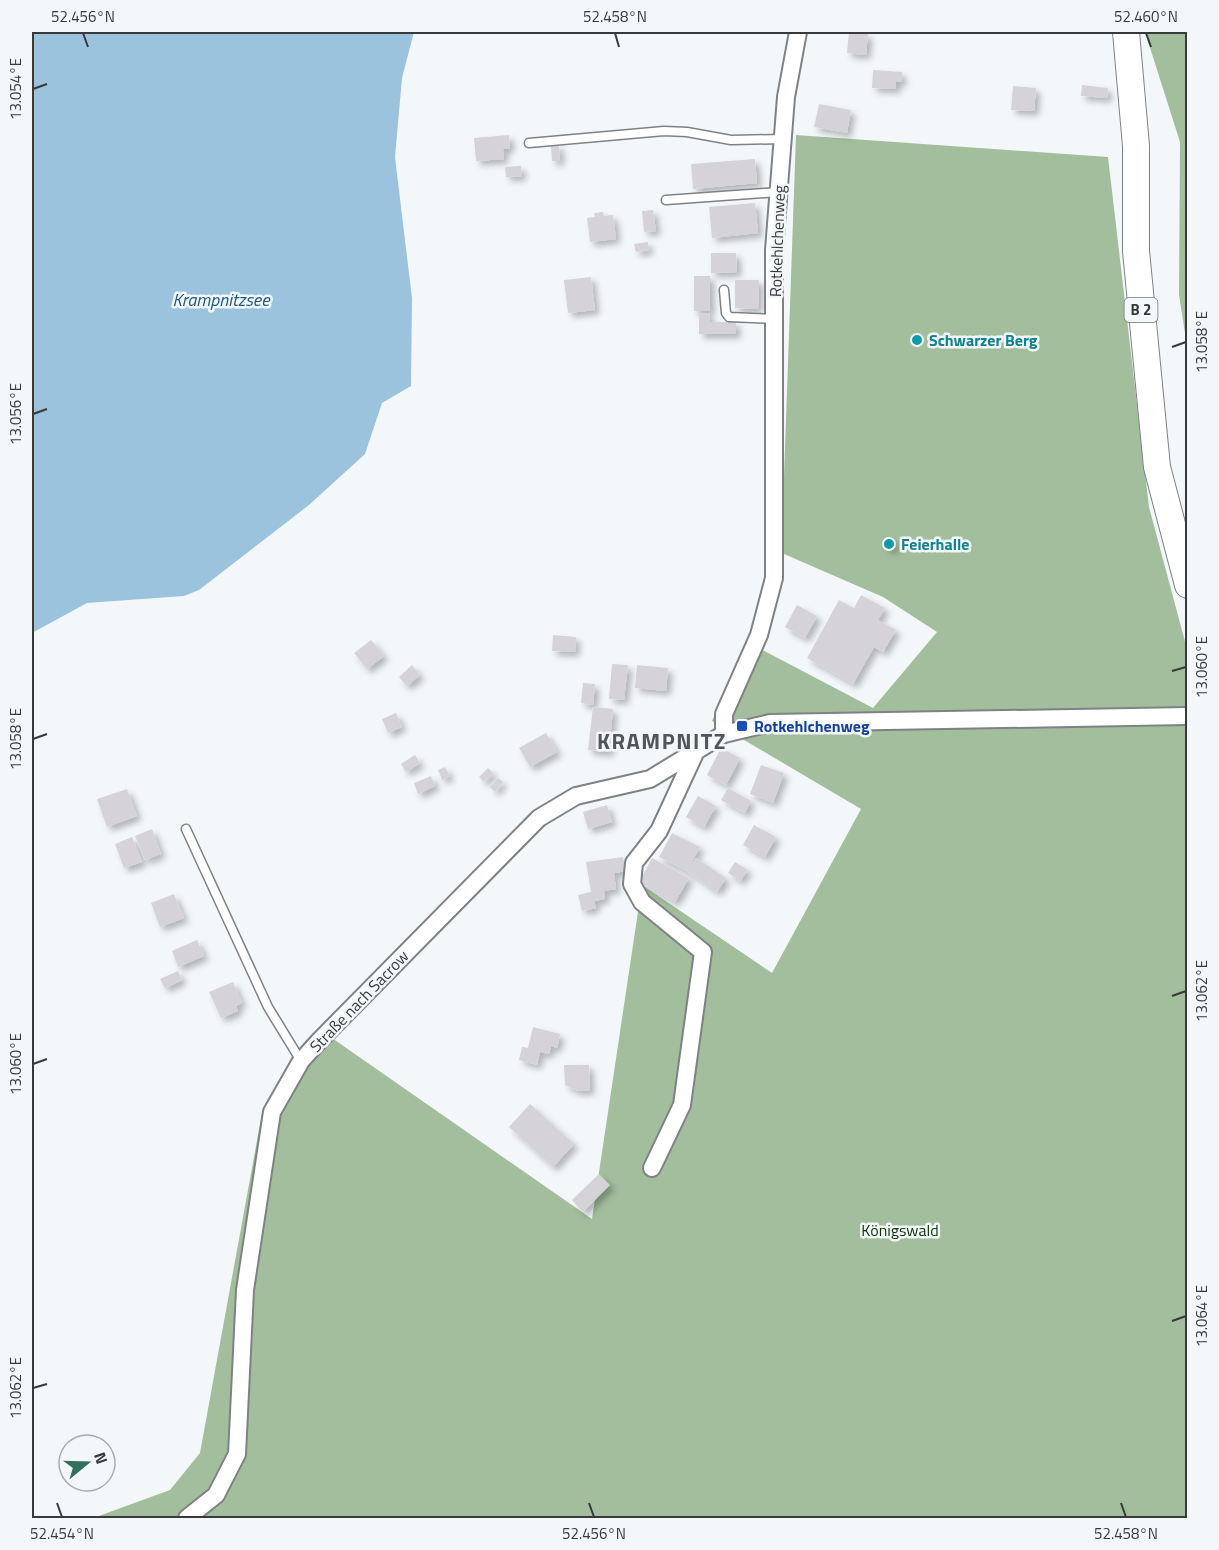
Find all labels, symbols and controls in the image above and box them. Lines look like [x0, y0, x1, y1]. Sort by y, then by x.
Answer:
text: 52.456°N [51, 5, 115, 28]
text: 52.458°N [583, 5, 647, 28]
text: 52.460°N [1114, 5, 1178, 28]
text: 13.054°E [4, 58, 27, 120]
street label: Rotkehlchenweg [763, 185, 791, 297]
water label: Krampnitzsee [172, 286, 271, 313]
road number: B 2 [1124, 298, 1158, 322]
text: 13.058°E [1190, 311, 1213, 373]
place label: Schwarzer Berg [929, 328, 1038, 352]
marker: Schwarzer Berg [910, 333, 924, 347]
text: 13.056°E [4, 383, 27, 445]
place label: Feierhalle [901, 532, 969, 556]
marker: Feierhalle [882, 537, 896, 551]
text: 13.060°E [1190, 636, 1213, 698]
text: 13.058°E [4, 708, 27, 770]
place label: Rotkehlchenweg [754, 714, 870, 738]
marker: Rotkehlchenweg [735, 719, 749, 733]
district label: KRAMPNITZ [597, 724, 727, 758]
street label: Straße nach Sacrow [304, 945, 414, 1057]
text: 13.062°E [1190, 960, 1213, 1022]
text: 13.060°E [4, 1033, 27, 1095]
park label: Königswald [861, 1218, 939, 1242]
text: 13.064°E [1190, 1285, 1213, 1347]
text: 13.062°E [4, 1357, 27, 1419]
north arrow [57, 1433, 117, 1493]
text: N [88, 1449, 114, 1467]
text: 52.454°N [30, 1522, 94, 1545]
text: 52.456°N [562, 1522, 626, 1545]
text: 52.458°N [1094, 1522, 1158, 1545]

